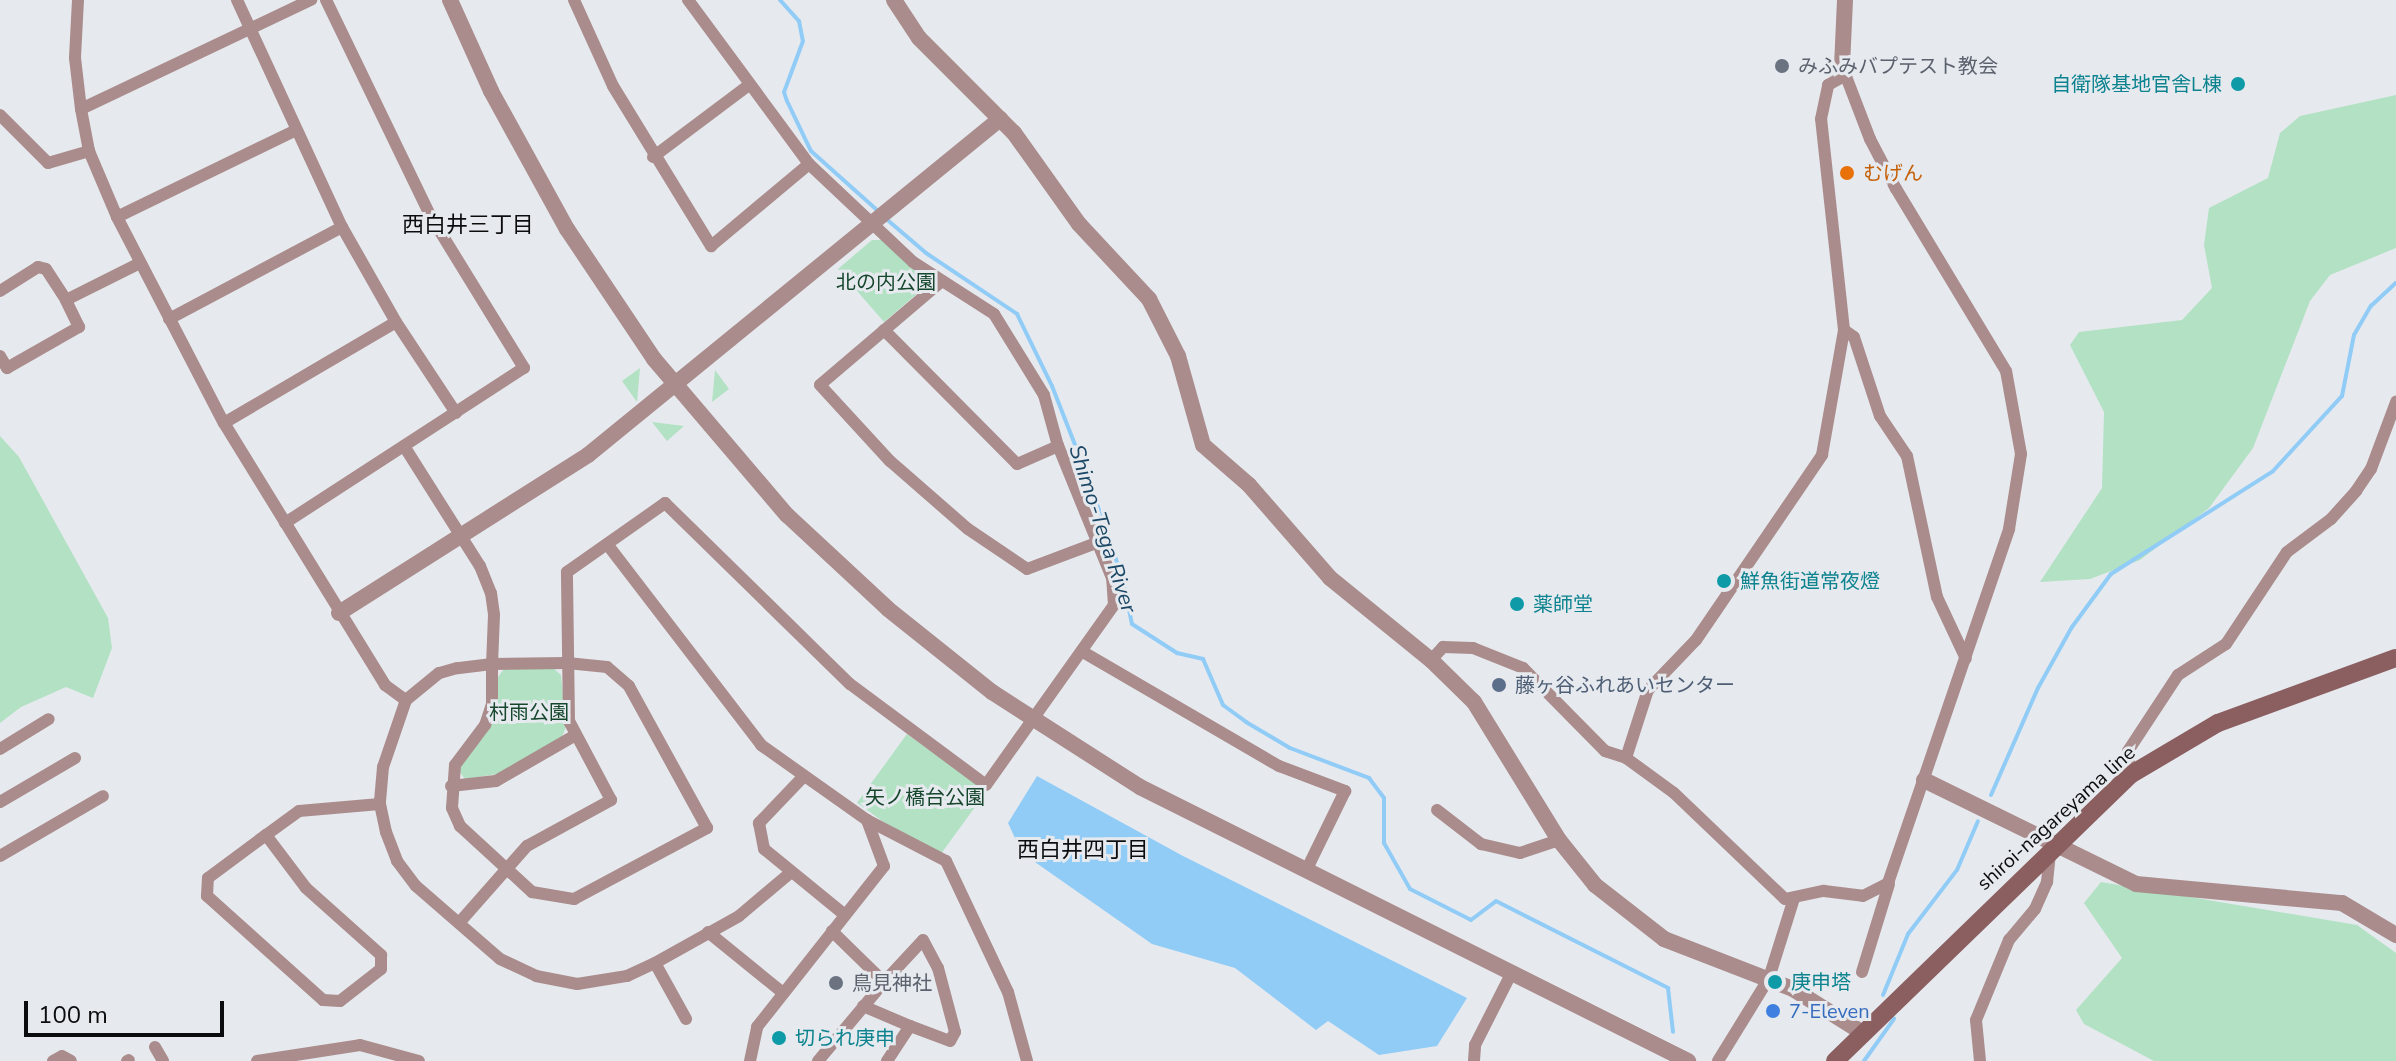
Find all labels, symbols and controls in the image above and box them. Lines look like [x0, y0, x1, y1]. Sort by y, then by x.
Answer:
place label: みふみバプテスト教会 [1798, 54, 1998, 78]
marker: みふみバプテスト教会 [1773, 57, 1791, 75]
place label: 自衛隊基地官舎L棟 [2051, 72, 2222, 96]
marker: 自衛隊基地官舎L棟 [2229, 75, 2247, 93]
place label: むげん [1863, 161, 1923, 185]
marker: むげん [1838, 164, 1856, 182]
district label: 西白井三丁目 [402, 213, 534, 239]
park label: 北の内公園 [836, 270, 936, 294]
water label: Shimo-Tega River [1062, 442, 1142, 616]
place label: 鮮魚街道常夜燈 [1740, 569, 1880, 593]
marker: 鮮魚街道常夜燈 [1715, 572, 1733, 590]
place label: 薬師堂 [1533, 592, 1593, 616]
marker: 薬師堂 [1508, 595, 1526, 613]
place label: 藤ヶ谷ふれあいセンター [1515, 673, 1735, 697]
marker: 藤ヶ谷ふれあいセンター [1490, 676, 1508, 694]
park label: 村雨公園 [489, 700, 569, 724]
street label: shiroi-nagareyama line [1972, 741, 2140, 895]
park label: 矢ノ橋台公園 [865, 785, 985, 809]
district label: 西白井四丁目 [1017, 838, 1149, 864]
place label: 庚申塔 [1791, 970, 1851, 994]
place label: 鳥見神社 [852, 971, 932, 995]
marker: 庚申塔 [1766, 973, 1784, 991]
marker: 鳥見神社 [827, 974, 845, 992]
scale bar [28, 985, 228, 1035]
text: 100 m [38, 999, 108, 1031]
place label: 7-Eleven [1789, 999, 1870, 1023]
marker: 7-Eleven [1764, 1002, 1782, 1020]
place label: 切られ庚申 [795, 1026, 895, 1050]
marker: 切られ庚申 [770, 1029, 788, 1047]

